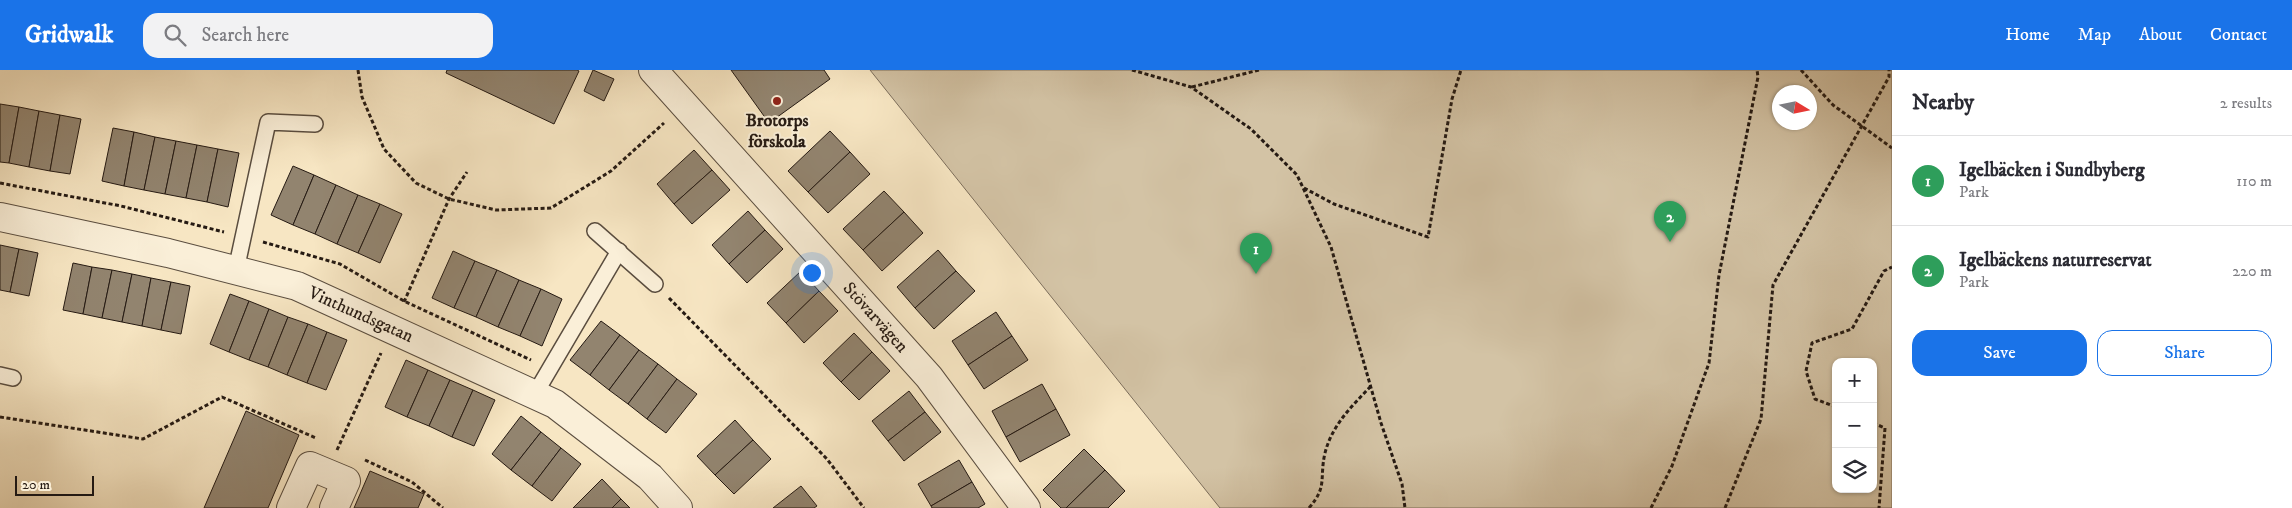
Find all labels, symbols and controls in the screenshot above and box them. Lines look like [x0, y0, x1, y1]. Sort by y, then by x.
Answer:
search box [143, 13, 493, 58]
text: Gridwalk [25, 20, 113, 50]
icon: search [161, 21, 189, 49]
text: Search here [201, 24, 289, 47]
text: Home [2005, 24, 2050, 46]
text: Map [2078, 24, 2111, 46]
text: About [2139, 24, 2182, 46]
text: Contact [2210, 24, 2267, 46]
north arrow [1772, 85, 1817, 130]
text: Nearby [1912, 90, 1974, 116]
text: 2 results [2220, 93, 2272, 113]
marker: Brotorps förskola [771, 95, 783, 107]
place label: Brotorps förskola [746, 110, 808, 153]
text: Igelbäcken i Sundbyberg [1959, 159, 2144, 182]
text: 1 [1925, 171, 1931, 191]
text: 110 m [2236, 171, 2272, 191]
text: Park [1959, 182, 1989, 202]
pin: 2 [1654, 201, 1686, 242]
pin: 1 [1240, 233, 1272, 274]
text: Igelbäckens naturreservat [1959, 249, 2152, 272]
your location [799, 260, 825, 286]
text: 2 [1924, 261, 1932, 281]
text: 220 m [2232, 261, 2272, 281]
text: Park [1959, 272, 1989, 292]
street label: Stövarvägen [838, 278, 913, 358]
street label: Vinthundsgatan [304, 282, 417, 348]
button: Save [1912, 330, 2087, 376]
button: Share [2097, 330, 2272, 376]
map controls [1832, 358, 1877, 493]
button: + [1832, 358, 1877, 403]
button: − [1832, 403, 1877, 448]
button: layers [1832, 448, 1877, 493]
scale bar [15, 473, 94, 496]
text: 20 m [22, 476, 50, 494]

